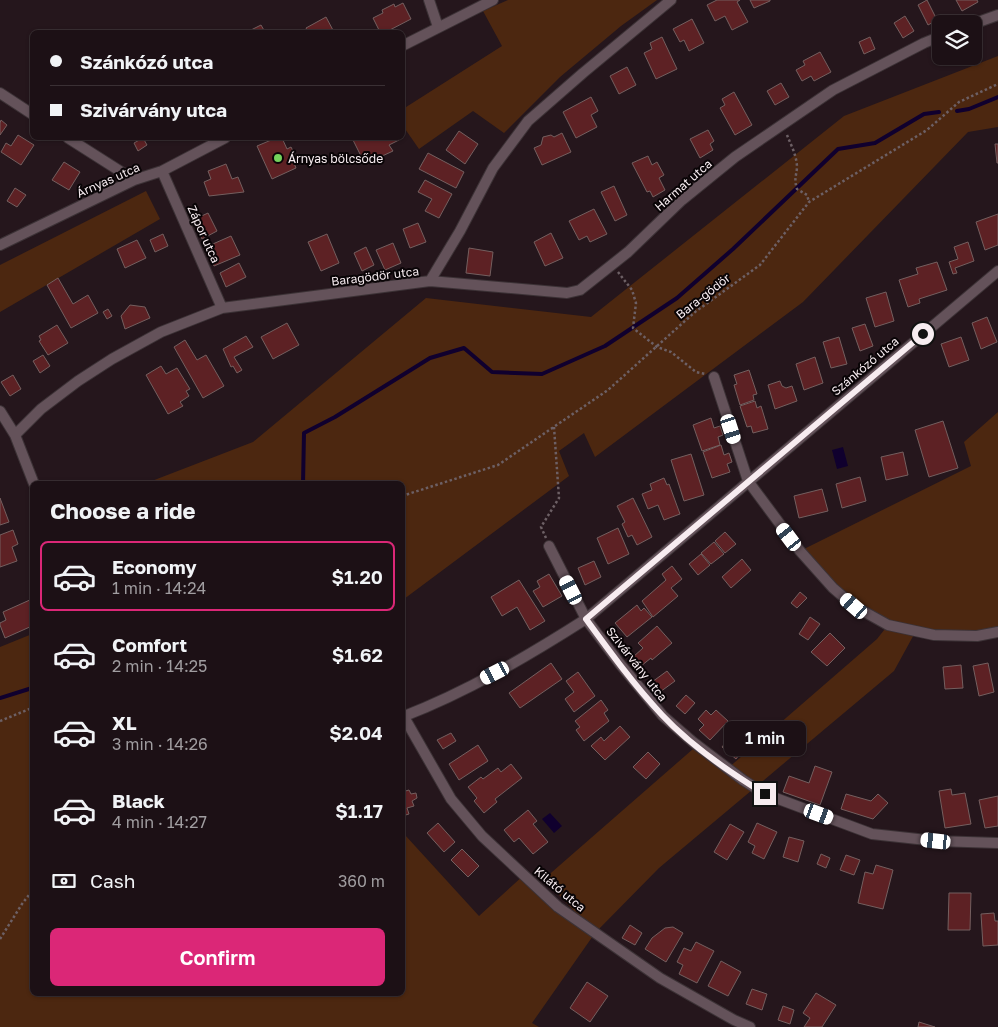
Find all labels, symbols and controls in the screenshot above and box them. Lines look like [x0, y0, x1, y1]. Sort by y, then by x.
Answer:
map controls [932, 15, 982, 65]
button: layers [932, 15, 982, 65]
text: Szánkózó utca [80, 50, 213, 73]
text: Szivárvány utca [80, 98, 227, 121]
place label: Árnyas bölcsőde [288, 151, 383, 166]
marker: Árnyas bölcsőde [272, 152, 284, 164]
street label: Harmat utca [651, 156, 715, 214]
street label: Árnyas utca [74, 159, 142, 201]
street label: Zápor utca [185, 203, 223, 265]
street label: Baragödör utca [330, 263, 420, 289]
street label: Bara-gödör [673, 270, 733, 322]
route start [912, 323, 934, 345]
street label: Szánkózó utca [828, 333, 902, 399]
car [719, 412, 742, 446]
text: Choose a ride [50, 497, 196, 524]
car [773, 521, 804, 553]
icon: car [52, 554, 97, 599]
text: Economy [112, 555, 197, 578]
text: $1.20 [331, 565, 383, 588]
car [557, 573, 584, 607]
text: 1 min · 14:24 [112, 578, 206, 598]
car [837, 590, 870, 622]
street label: Szivárvány utca [603, 624, 671, 704]
icon: car [52, 632, 97, 677]
text: Comfort [112, 633, 187, 656]
text: $1.62 [332, 643, 383, 666]
text: 2 min · 14:25 [112, 656, 207, 676]
car [478, 660, 511, 686]
icon: car [52, 710, 97, 755]
text: XL [112, 711, 137, 734]
text: $2.04 [329, 721, 383, 744]
callout: 1 min [724, 722, 806, 756]
text: 1 min [745, 728, 785, 748]
text: 3 min · 14:26 [112, 734, 208, 754]
route end [754, 783, 776, 805]
icon: car [52, 788, 97, 833]
text: Black [112, 789, 165, 812]
text: $1.17 [335, 799, 383, 822]
car [802, 802, 835, 826]
text: 4 min · 14:27 [112, 812, 207, 832]
car [920, 832, 951, 850]
street label: Kilátó utca [531, 863, 589, 915]
icon: cash [50, 867, 78, 895]
text: Cash [90, 869, 135, 892]
text: 360 m [338, 871, 385, 891]
button: Confirm [50, 928, 385, 986]

